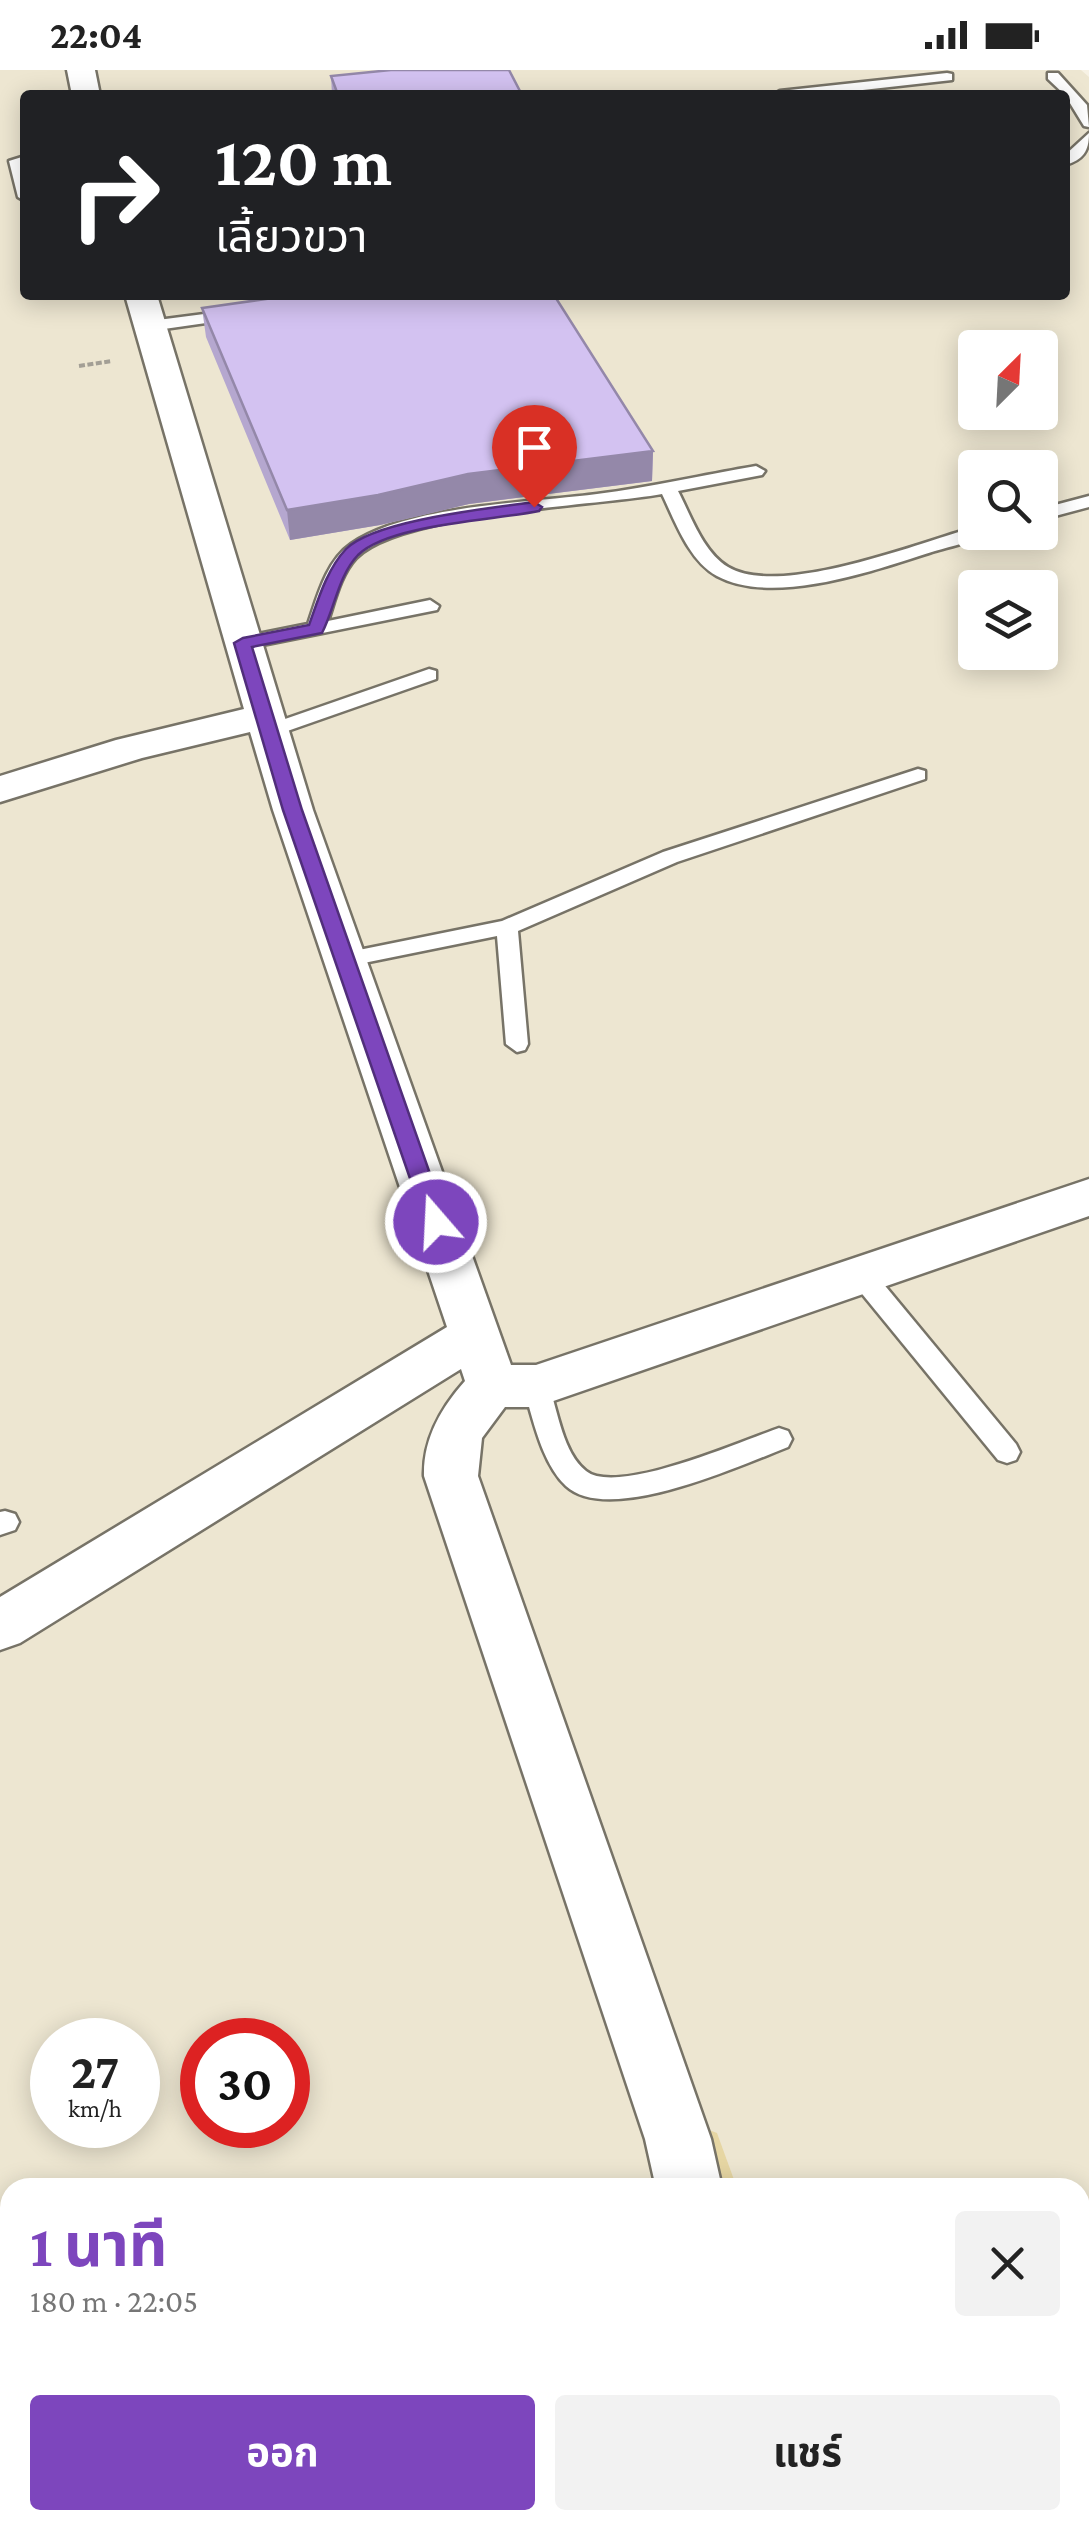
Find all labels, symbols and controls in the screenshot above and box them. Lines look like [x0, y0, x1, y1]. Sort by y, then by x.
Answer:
text: 22:04 [50, 14, 142, 56]
text: 120 m [215, 122, 392, 200]
icon: right [50, 130, 180, 260]
text: เลี้ยวขวา [215, 212, 367, 262]
north arrow [958, 330, 1058, 430]
map controls [958, 330, 1058, 670]
pin [492, 405, 577, 508]
icon: arrive [507, 420, 562, 475]
button: search [958, 450, 1058, 550]
button: layers [958, 570, 1058, 670]
position arrow [384, 1170, 488, 1274]
speed limit sign: 30 [180, 2018, 310, 2148]
text: 27 [71, 2043, 119, 2099]
text: km/h [68, 2095, 122, 2122]
button: close [955, 2211, 1060, 2316]
text: 1 นาที [30, 2212, 167, 2279]
text: 180 m · 22:05 [30, 2283, 198, 2319]
button: ออก [30, 2395, 535, 2510]
button: แชร์ [555, 2395, 1060, 2510]

